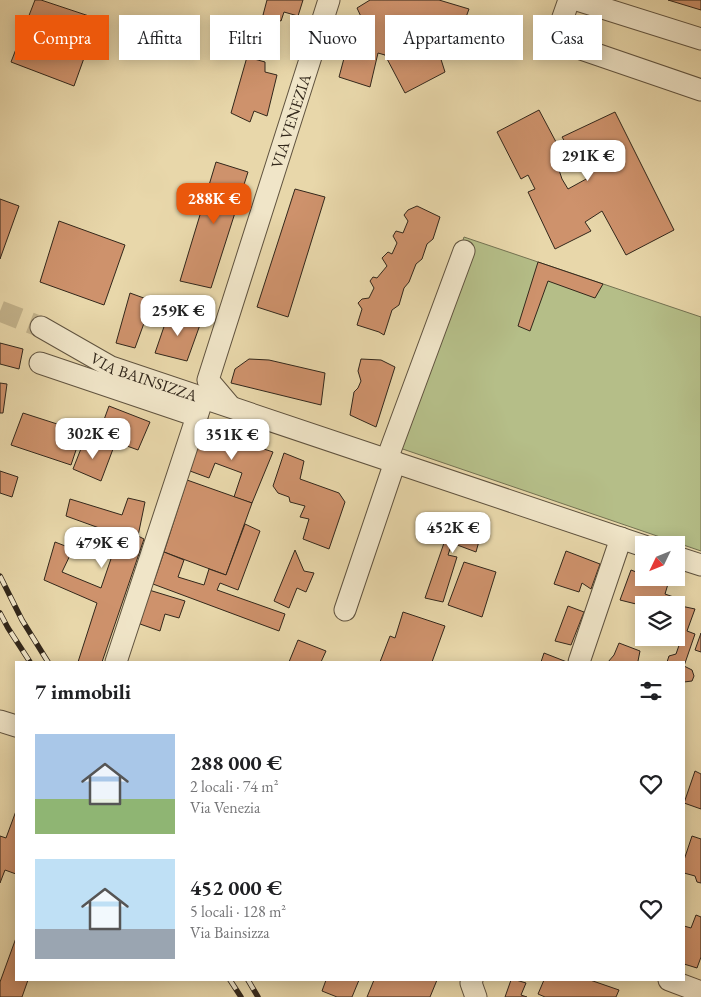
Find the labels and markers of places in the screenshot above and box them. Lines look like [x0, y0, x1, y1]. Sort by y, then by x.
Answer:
pin: 291K € [547, 140, 629, 182]
pin: 288K € [173, 182, 255, 225]
pin: 259K € [137, 294, 219, 337]
pin: 302K € [52, 418, 134, 460]
pin: 351K € [191, 418, 273, 461]
pin: 452K € [412, 512, 494, 554]
pin: 479K € [61, 526, 143, 569]

